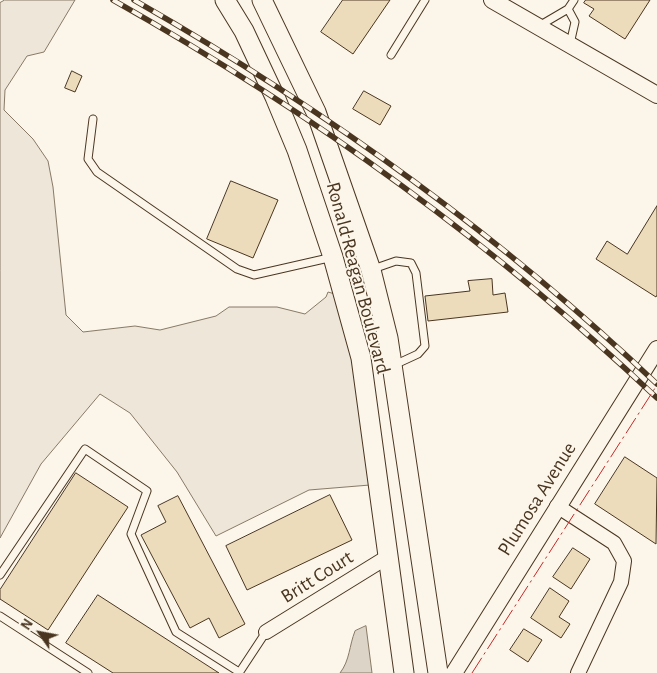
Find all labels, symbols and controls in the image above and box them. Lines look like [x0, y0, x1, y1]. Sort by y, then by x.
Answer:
street label: Ronald Reagan Boulevard [321, 179, 395, 377]
street label: Plumosa Avenue [493, 438, 581, 560]
street label: Britt Court [276, 545, 358, 609]
north arrow [15, 608, 65, 658]
text: N [19, 617, 36, 633]

